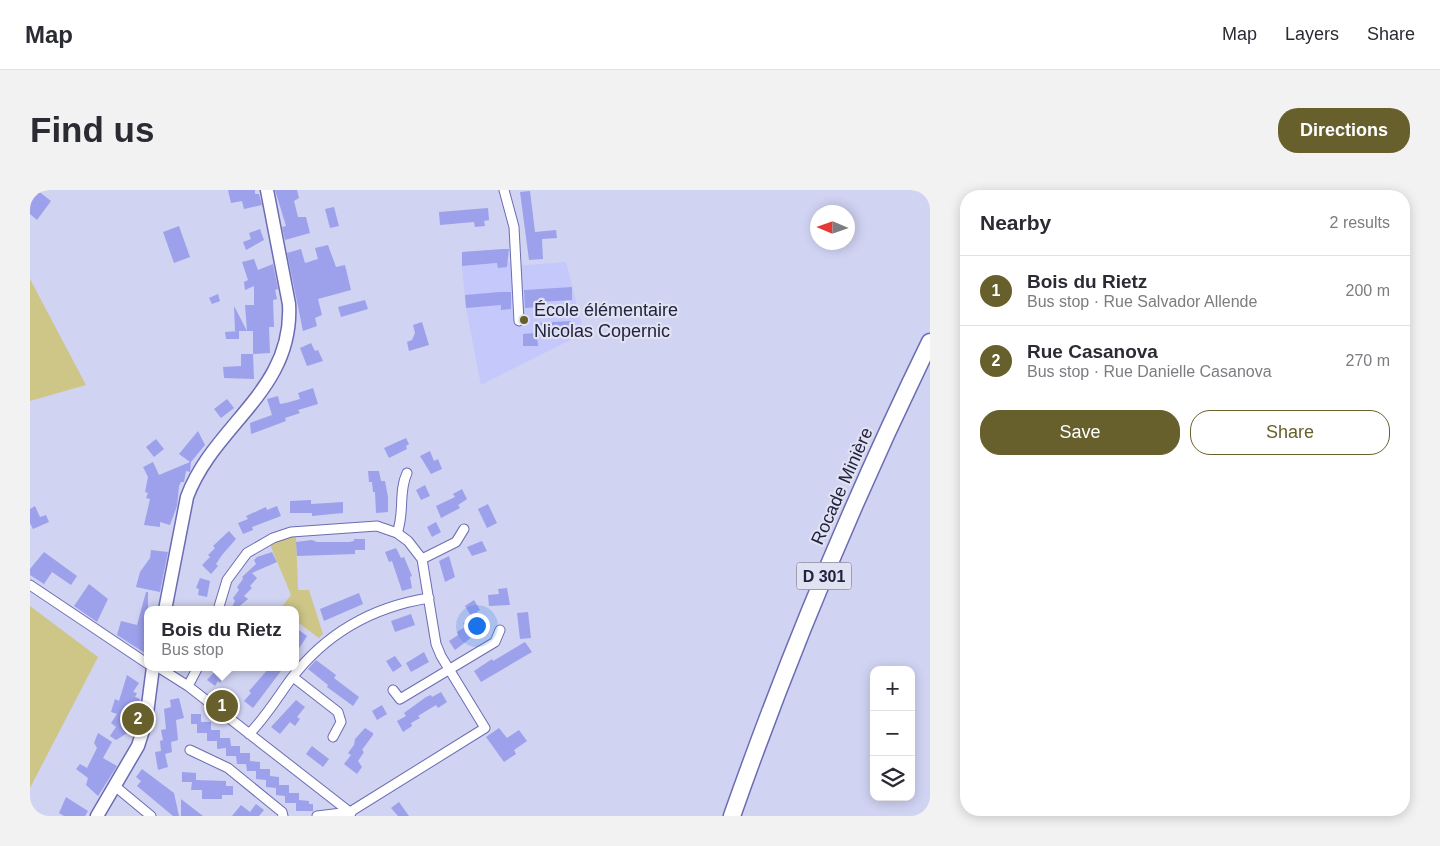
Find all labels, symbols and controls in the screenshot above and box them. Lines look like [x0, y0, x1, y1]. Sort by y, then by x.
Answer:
text: Map [25, 21, 73, 48]
text: Map [1222, 24, 1257, 44]
text: Layers [1285, 24, 1339, 44]
text: Share [1367, 24, 1415, 44]
button: Directions [1278, 108, 1410, 153]
text: Find us [30, 110, 154, 149]
north arrow [810, 205, 855, 250]
text: Nearby [980, 211, 1051, 234]
text: 2 results [1330, 214, 1390, 231]
text: Bois du Rietz [1027, 271, 1147, 292]
text: 1 [992, 282, 1000, 299]
text: 200 m [1346, 282, 1390, 299]
text: Bus stop · Rue Salvador Allende [1027, 293, 1257, 310]
place label: École élémentaire Nicolas Copernic [534, 300, 678, 341]
marker: École élémentaire Nicolas Copernic [518, 314, 530, 326]
text: Rue Casanova [1027, 341, 1158, 362]
text: 2 [992, 352, 1000, 369]
text: 270 m [1346, 352, 1390, 369]
text: Bus stop · Rue Danielle Casanova [1027, 363, 1272, 380]
button: Save [980, 410, 1180, 455]
button: Share [1190, 410, 1390, 455]
street label: Rocade Minière [807, 424, 877, 548]
road number: D 301 [796, 562, 852, 590]
popup [144, 606, 299, 671]
your location [464, 613, 490, 639]
text: Bois du Rietz [161, 619, 282, 640]
text: Bus stop [161, 641, 224, 658]
map controls [870, 666, 915, 801]
button: + [870, 666, 915, 711]
pin: 1 [206, 687, 238, 725]
pin: 2 [122, 700, 154, 738]
button: − [870, 711, 915, 756]
button: layers [870, 756, 915, 801]

